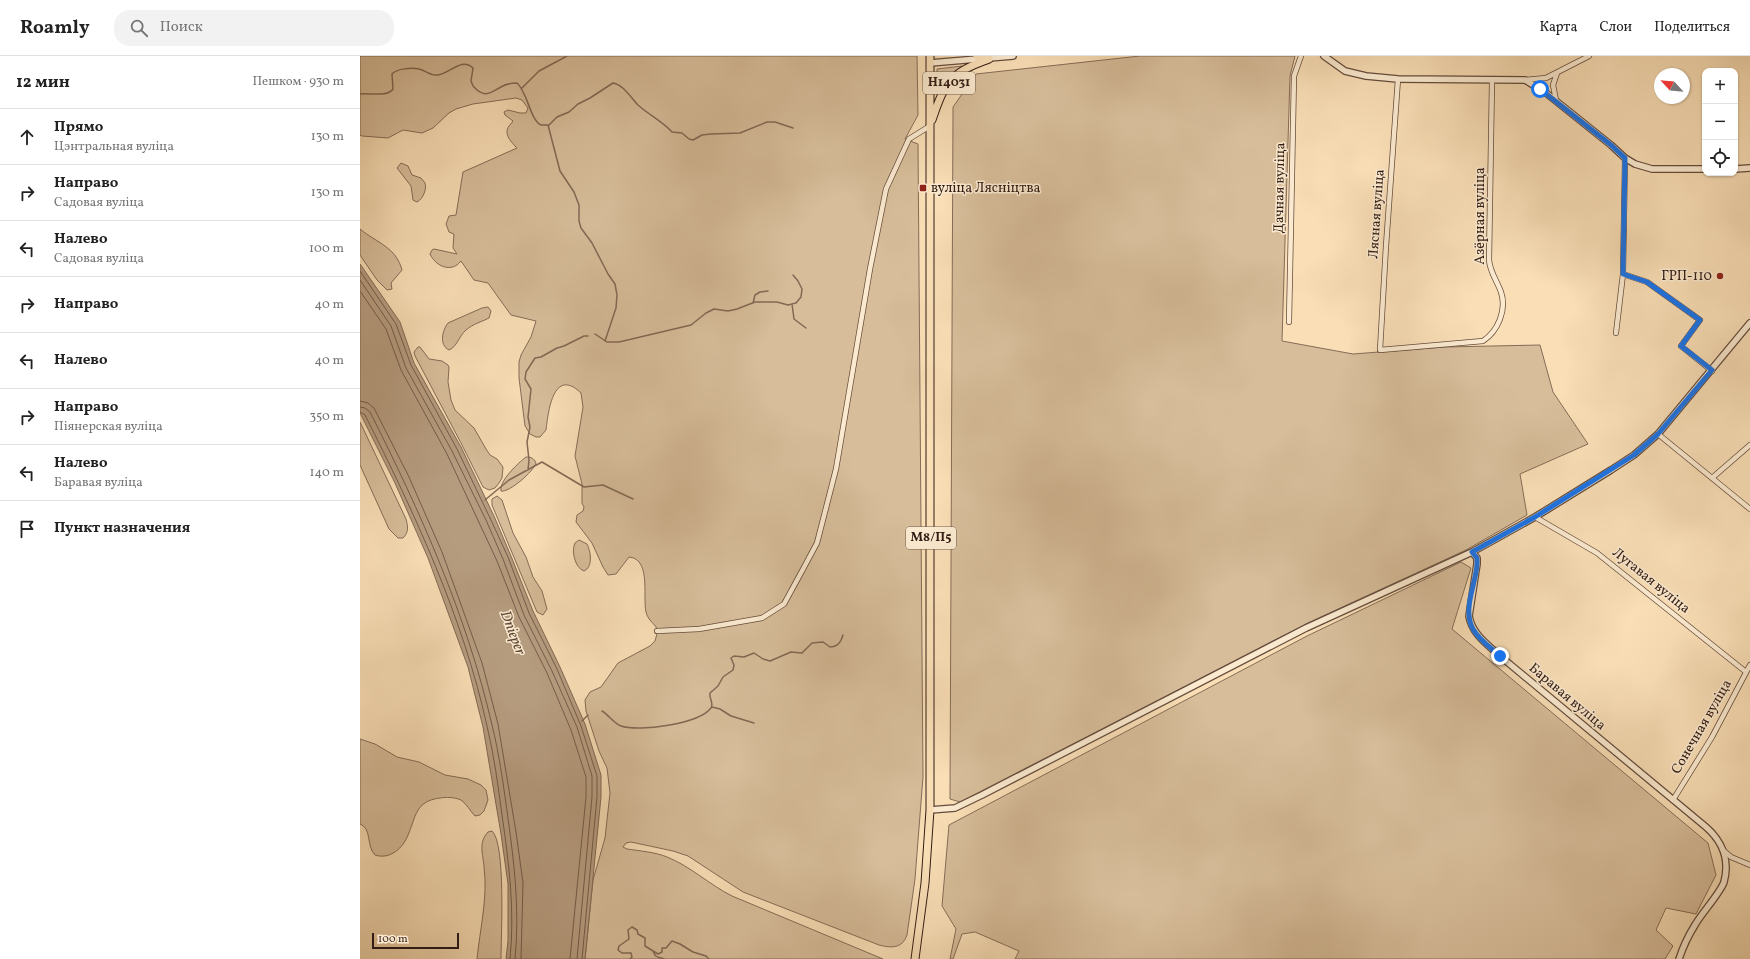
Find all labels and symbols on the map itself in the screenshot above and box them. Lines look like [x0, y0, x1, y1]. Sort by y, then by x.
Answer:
north arrow [1654, 68, 1690, 104]
road number: Н14031 [923, 72, 975, 94]
route start [1531, 80, 1549, 98]
street label: Дачная вуліца [1270, 142, 1290, 234]
street label: Азёрная вуліца [1471, 167, 1490, 265]
street label: Лясная вуліца [1364, 169, 1390, 259]
place label: вуліца Лясніцтва [931, 179, 1040, 198]
marker: вуліца Лясніцтва [918, 183, 928, 193]
place label: ГРП-110 [1661, 267, 1712, 286]
marker: ГРП-110 [1715, 271, 1725, 281]
road number: М8/П5 [906, 527, 956, 549]
street label: Лугавая вуліца [1608, 544, 1694, 618]
water label: Dnieper [494, 608, 530, 659]
route end [1491, 647, 1509, 665]
street label: Баравая вуліца [1524, 659, 1610, 735]
street label: Сонечная вуліца [1667, 676, 1737, 778]
scale bar [372, 931, 459, 950]

